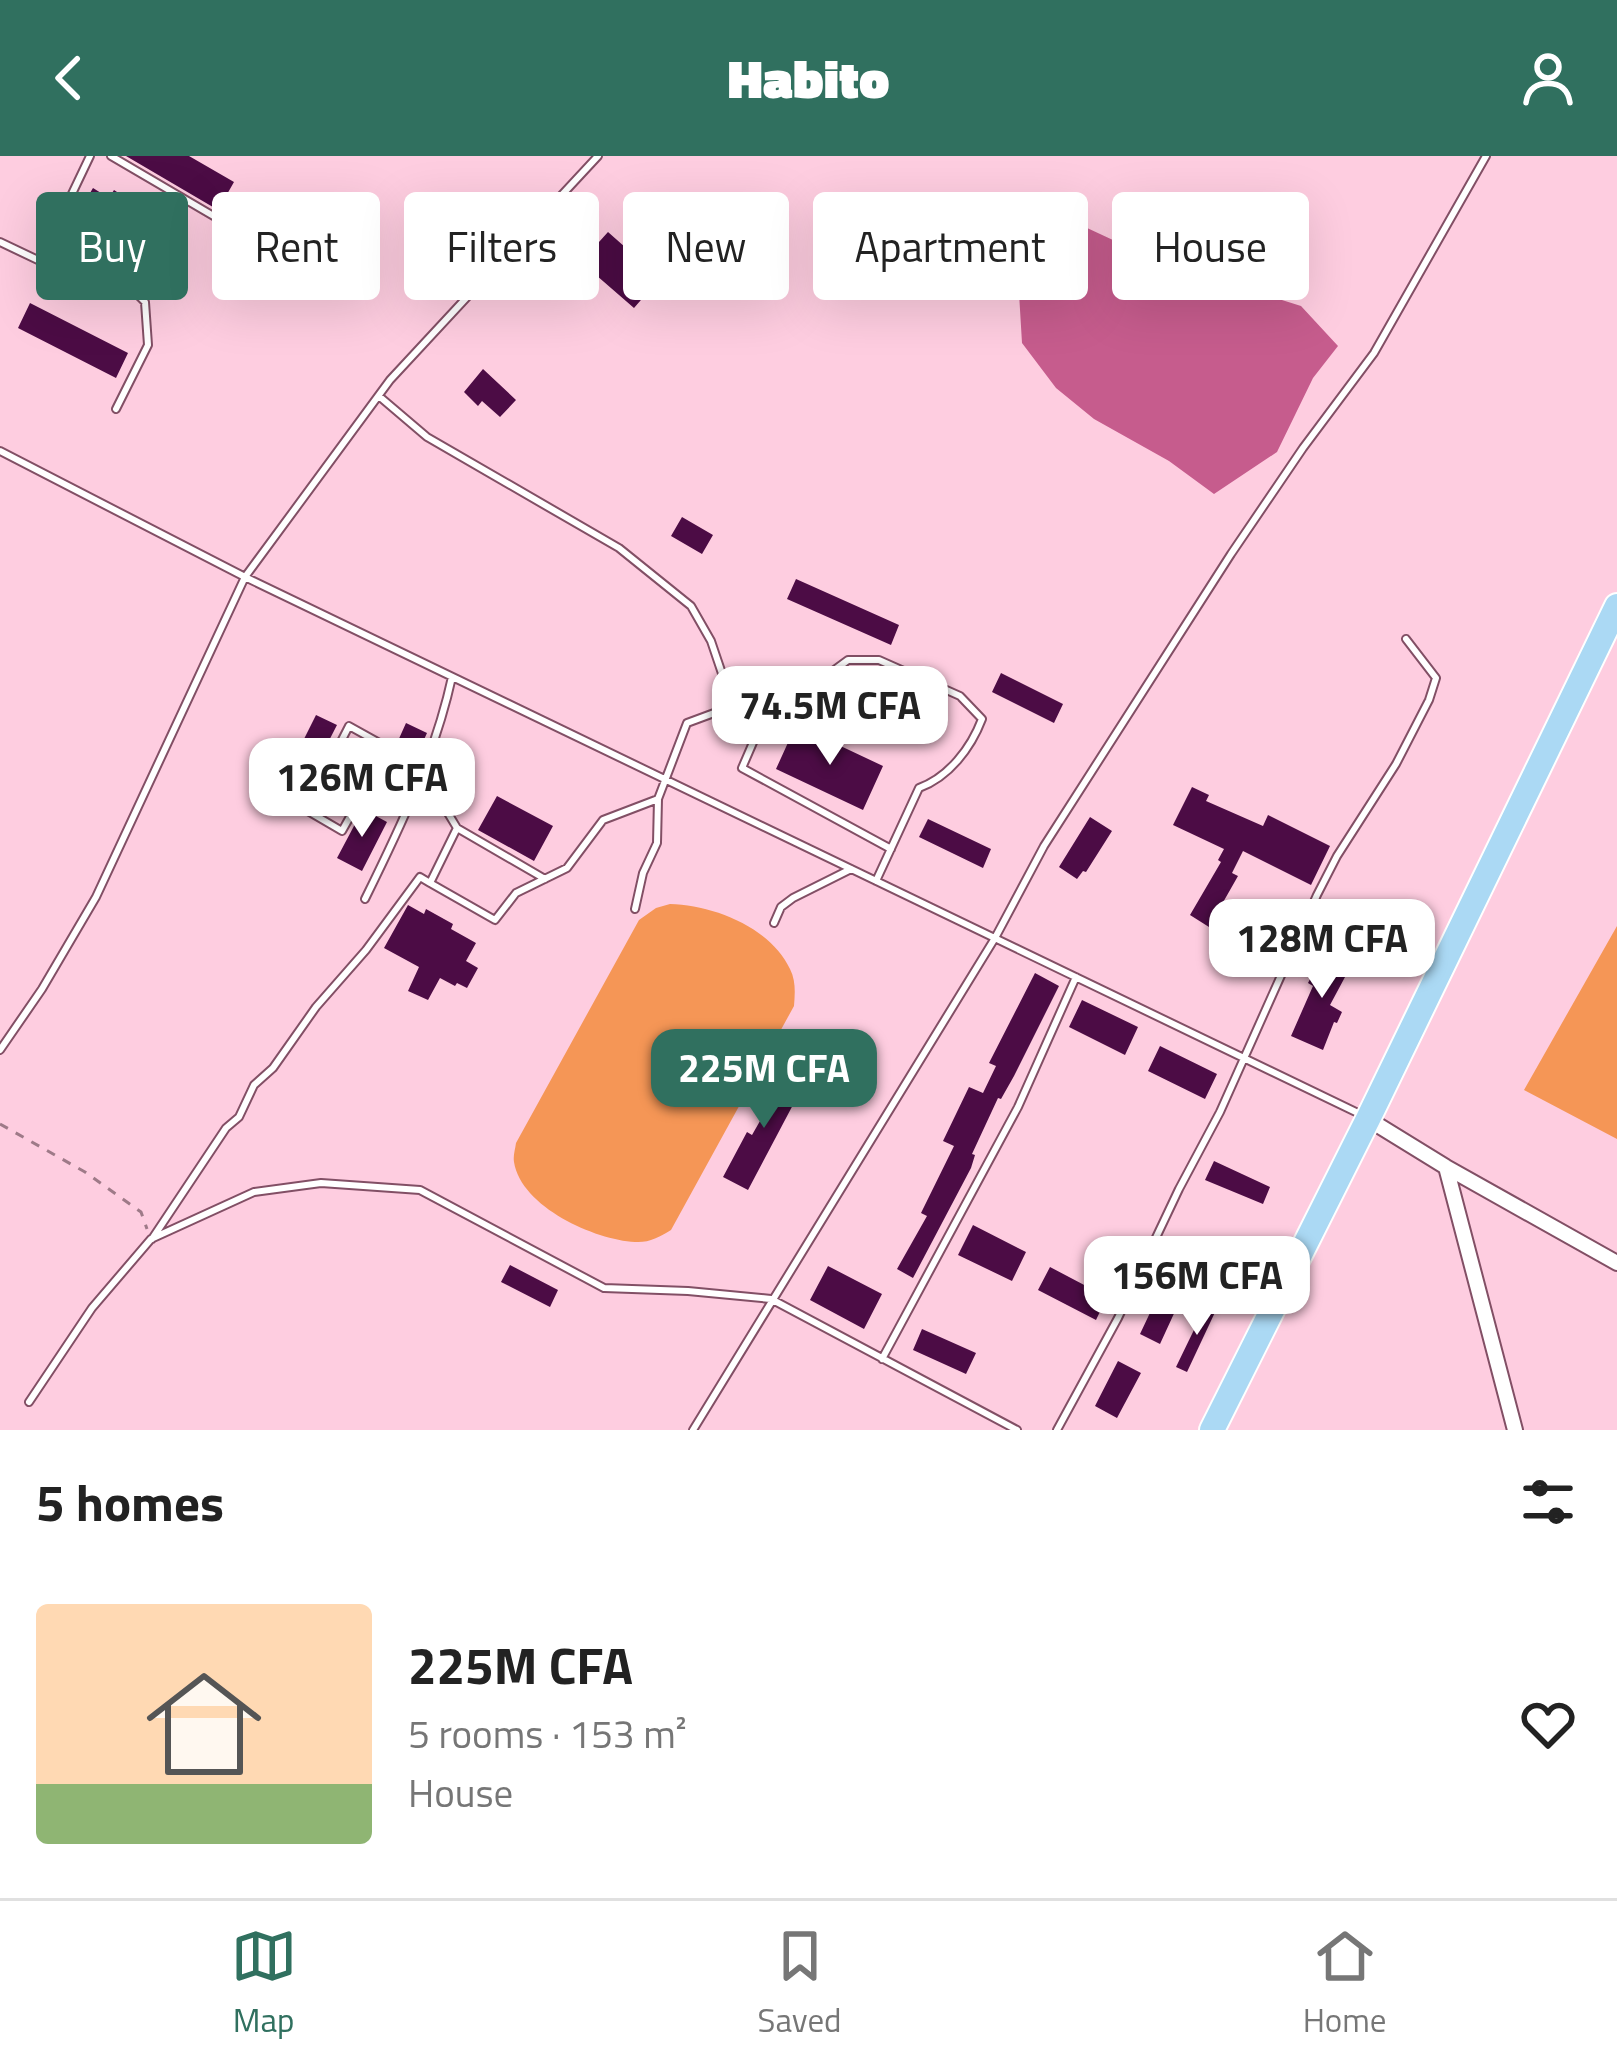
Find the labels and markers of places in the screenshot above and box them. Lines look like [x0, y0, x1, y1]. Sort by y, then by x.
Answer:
pin: 74.5M CFA [693, 666, 967, 768]
pin: 126M CFA [238, 738, 486, 840]
pin: 128M CFA [1198, 899, 1446, 1001]
pin: 225M CFA [640, 1029, 888, 1131]
pin: 156M CFA [1073, 1236, 1321, 1338]

